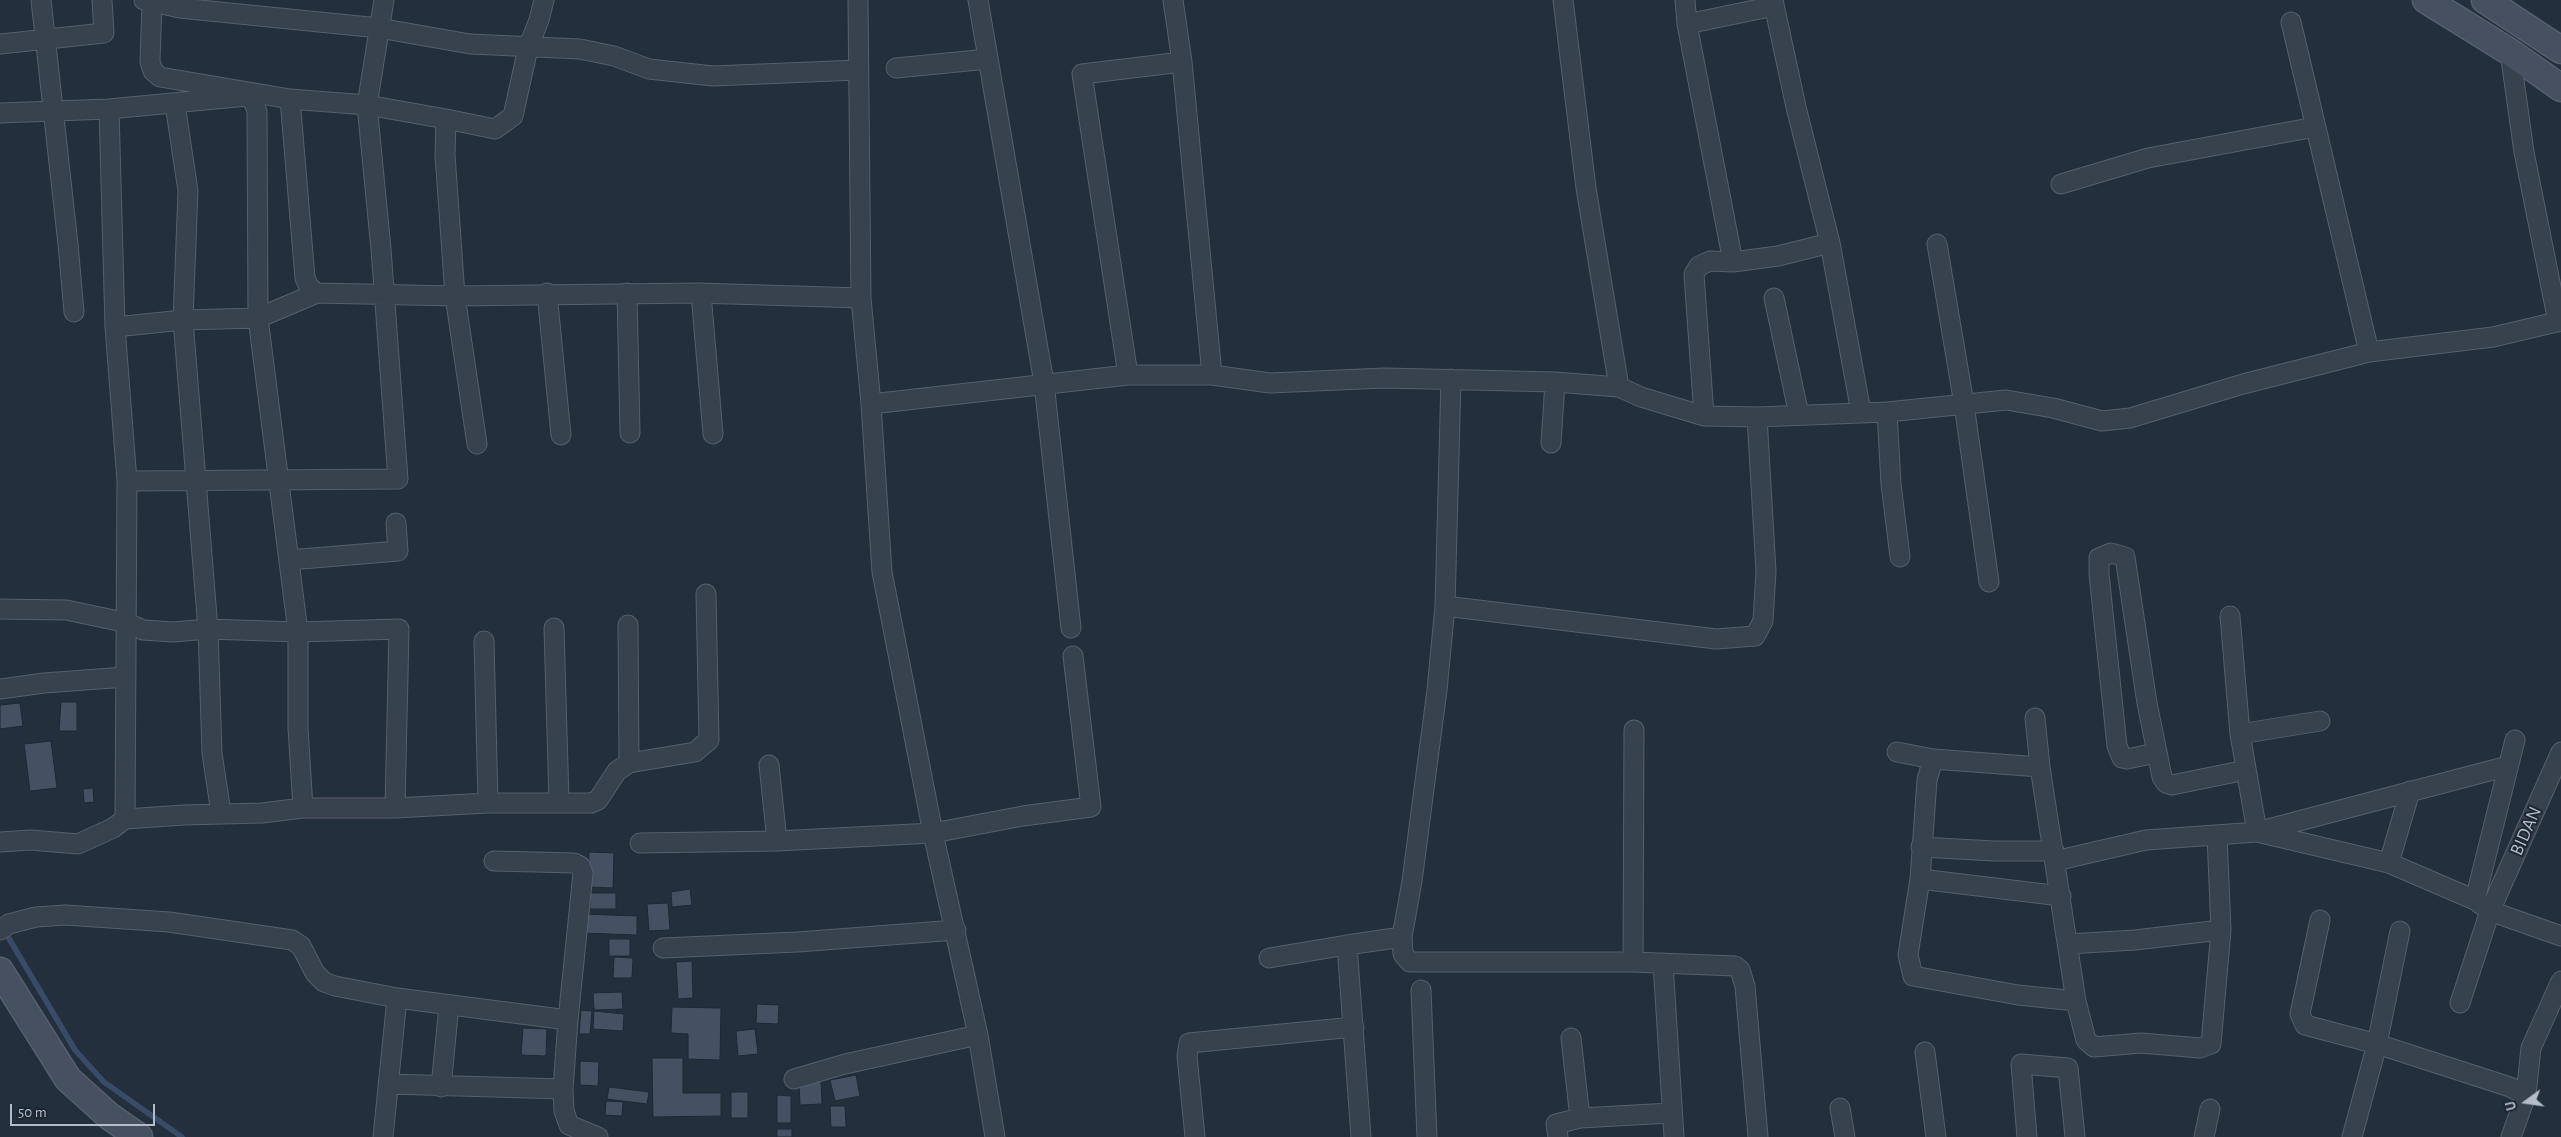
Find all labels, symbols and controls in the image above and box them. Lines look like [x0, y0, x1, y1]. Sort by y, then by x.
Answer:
street label: BIDAN [2505, 803, 2547, 859]
north arrow [2501, 1077, 2551, 1127]
scale bar [12, 1094, 158, 1126]
text: U [2504, 1100, 2519, 1112]
text: 50 m [18, 1105, 47, 1120]

